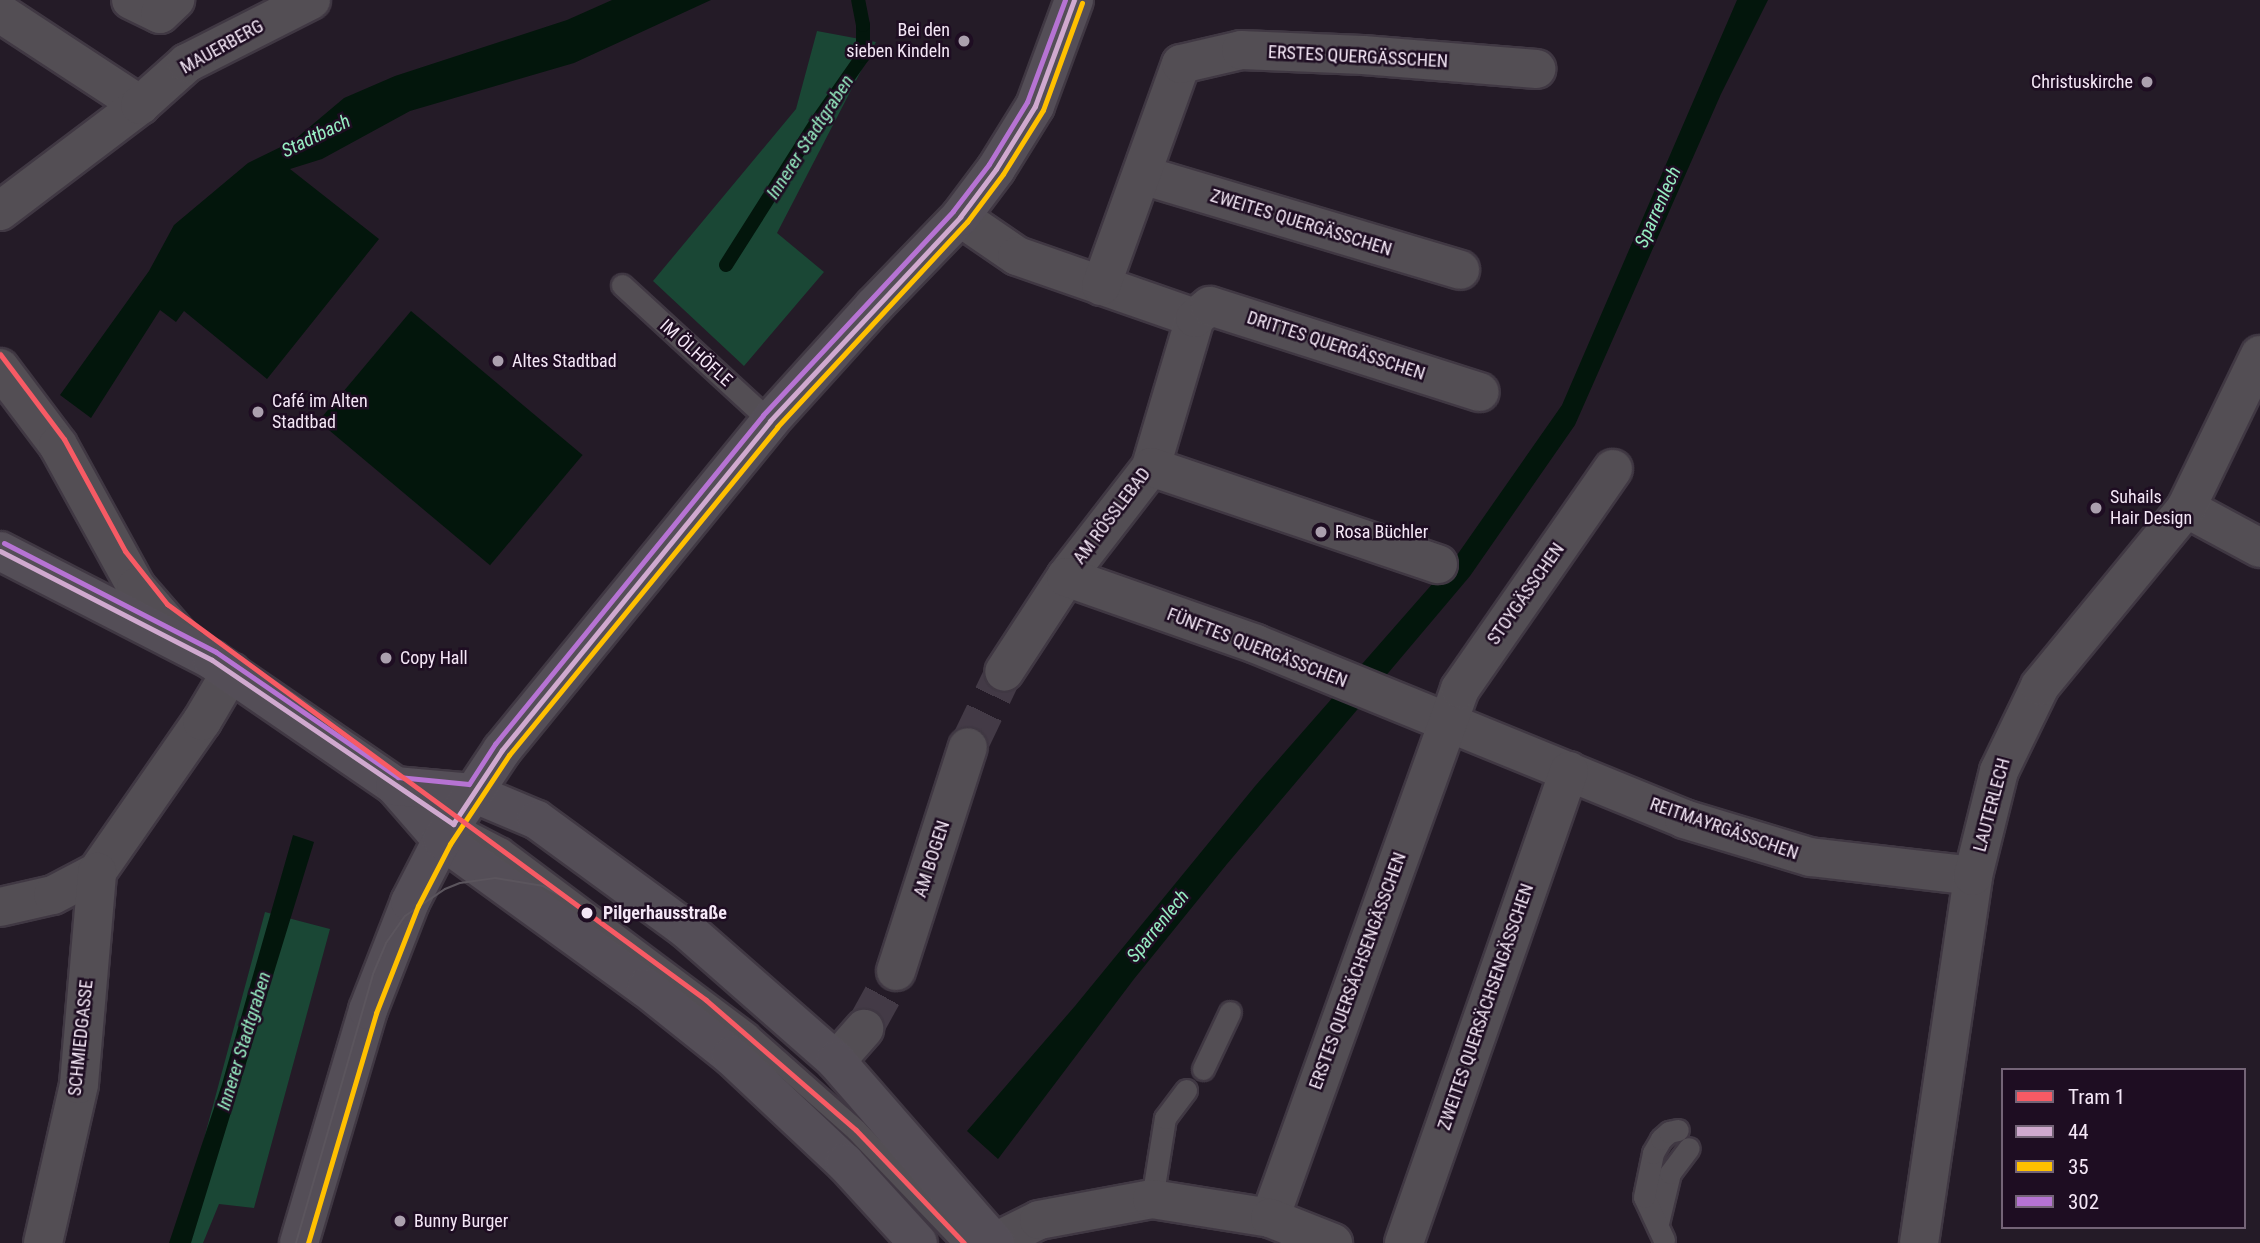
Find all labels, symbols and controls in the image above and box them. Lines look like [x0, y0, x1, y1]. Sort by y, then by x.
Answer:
street label: MAUERBERG [177, 15, 267, 79]
place label: Bei den sieben Kindeln [846, 20, 950, 62]
marker: Bei den sieben Kindeln [956, 33, 972, 49]
street label: ERSTES QUERGÄSSCHEN [1267, 41, 1449, 73]
water label: Innerer Stadtgraben [761, 71, 859, 203]
place label: Christuskirche [2031, 71, 2133, 93]
marker: Christuskirche [2139, 74, 2155, 90]
water label: Stadtbach [278, 110, 354, 162]
water label: Sparrenlech [1630, 163, 1686, 251]
street label: ZWEITES QUERGÄSSCHEN [1208, 185, 1394, 261]
street label: DRITTES QUERGÄSSCHEN [1244, 307, 1428, 385]
street label: IM ÖLHÖFLE [655, 315, 737, 391]
place label: Altes Stadtbad [512, 350, 617, 372]
marker: Altes Stadtbad [490, 353, 506, 369]
place label: Café im Alten Stadtbad [272, 391, 368, 434]
marker: Café im Alten Stadtbad [250, 404, 266, 420]
street label: AM RÖSSLEBAD [1069, 464, 1155, 568]
place label: Suhails Hair Design [2110, 487, 2192, 530]
marker: Suhails Hair Design [2088, 500, 2104, 516]
place label: Rosa Büchler [1335, 521, 1428, 543]
marker: Rosa Büchler [1313, 524, 1329, 540]
street label: STOYGÄSSCHEN [1483, 539, 1569, 649]
street label: FÜNFTES QUERGÄSSCHEN [1164, 604, 1350, 692]
place label: Copy Hall [400, 647, 468, 669]
marker: Copy Hall [378, 650, 394, 666]
street label: LAUTERLECH [1969, 756, 2015, 854]
street label: REITMAYRGÄSSCHEN [1647, 793, 1801, 865]
street label: AM BOGEN [909, 818, 955, 900]
street label: ERSTES QUERSÄCHSENGÄSSCHEN [1305, 850, 1411, 1092]
street label: ZWEITES QUERSÄCHSENGÄSSCHEN [1434, 881, 1538, 1133]
water label: Sparrenlech [1122, 885, 1194, 967]
place label: Pilgerhausstraße [603, 902, 727, 924]
marker: Pilgerhausstraße [577, 903, 597, 923]
water label: Innerer Stadtgraben [212, 969, 276, 1113]
street label: SCHMIEDGASSE [64, 979, 98, 1097]
legend [2001, 1068, 2246, 1229]
text: Tram 1 [2068, 1085, 2125, 1109]
text: 44 [2068, 1120, 2089, 1144]
text: 35 [2068, 1155, 2089, 1179]
text: 302 [2068, 1190, 2099, 1214]
place label: Bunny Burger [414, 1210, 508, 1232]
marker: Bunny Burger [392, 1213, 408, 1229]

